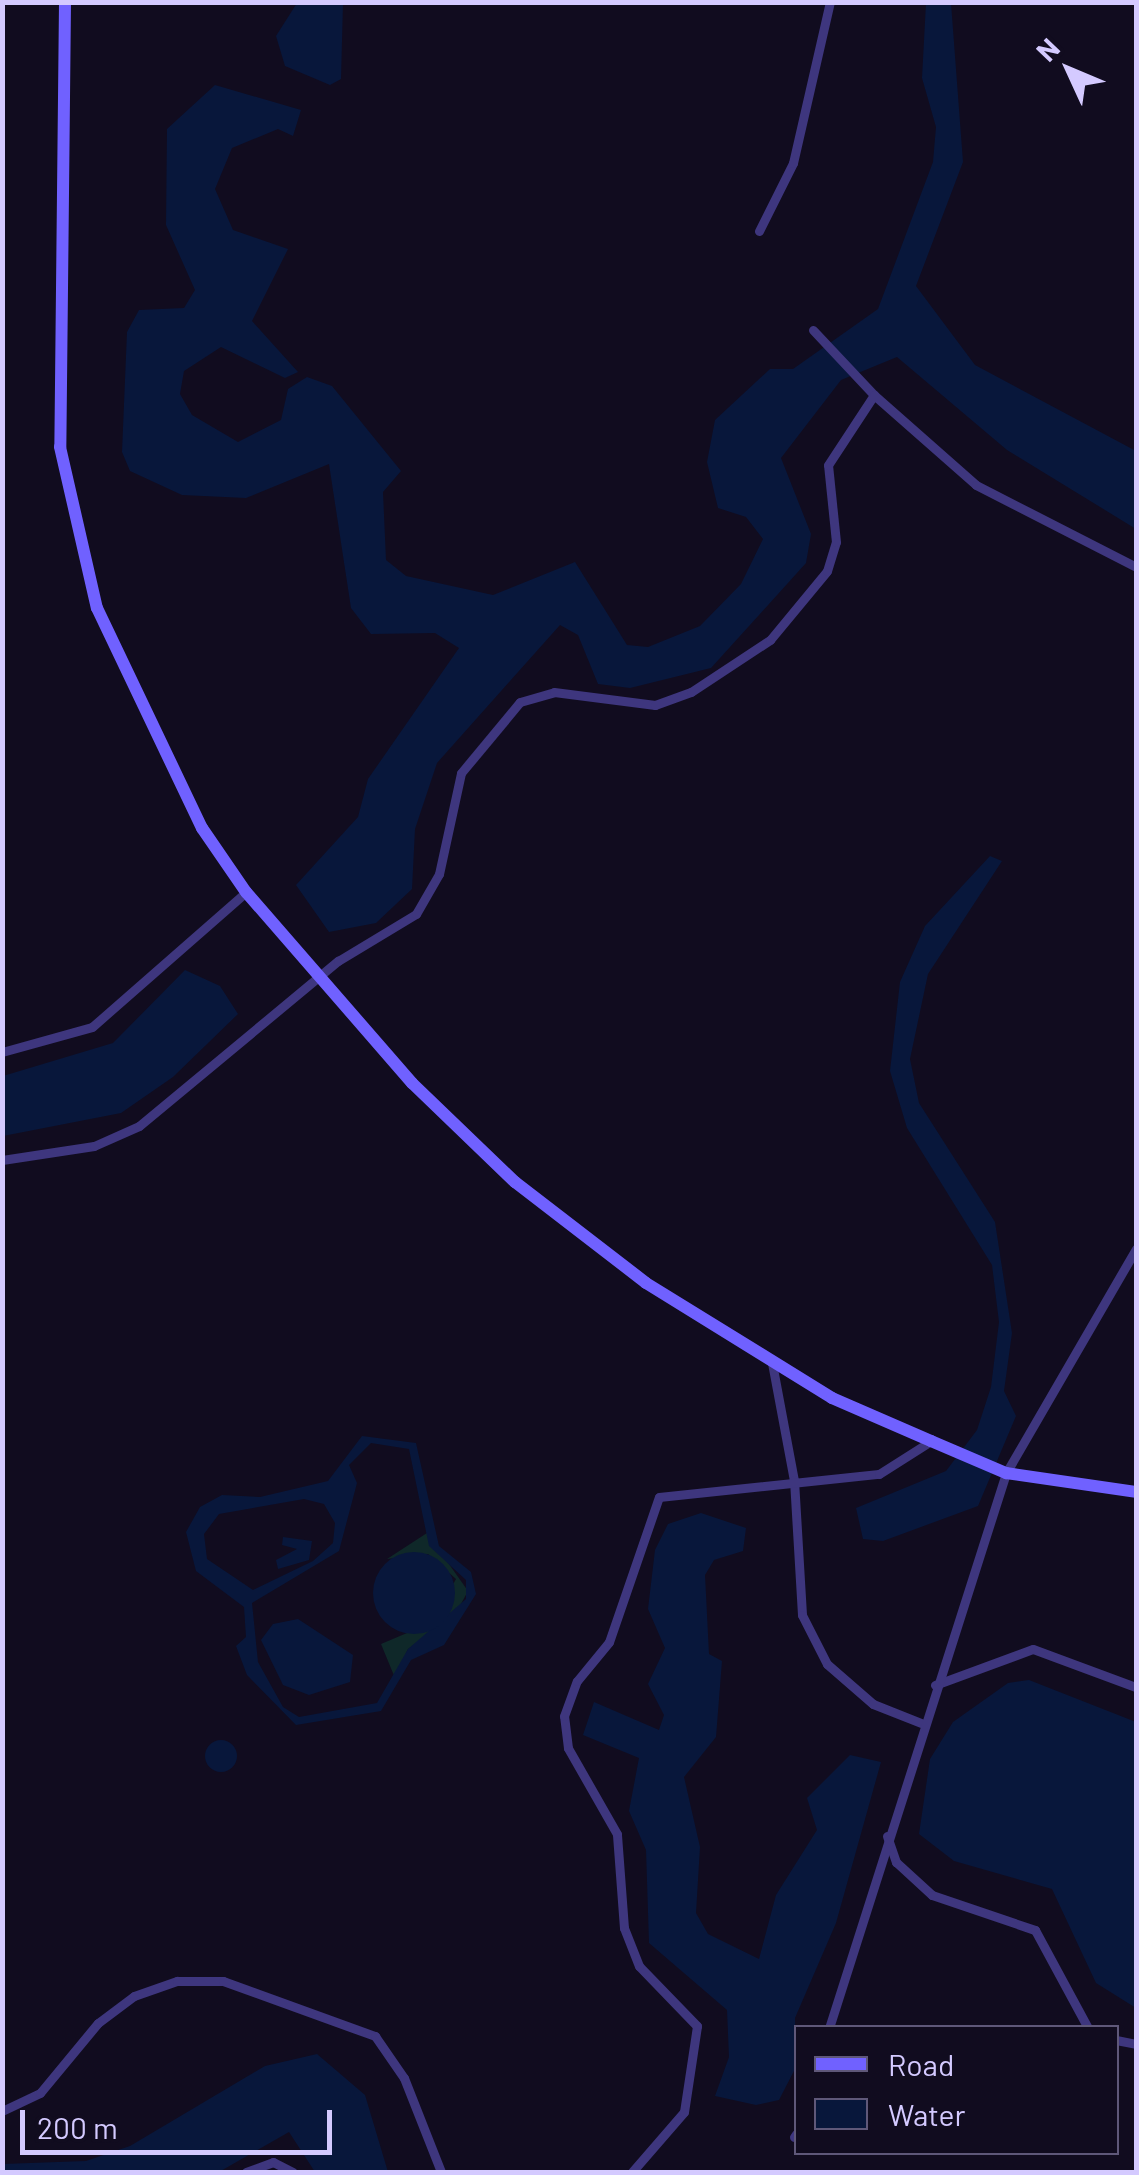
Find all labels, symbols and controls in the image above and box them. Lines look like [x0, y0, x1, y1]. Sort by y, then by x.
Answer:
north arrow [1019, 20, 1119, 120]
text: N [1029, 31, 1066, 68]
legend [794, 2025, 1119, 2155]
text: Road [888, 2046, 954, 2082]
scale bar [25, 2090, 338, 2152]
text: Water [888, 2096, 966, 2132]
text: 200 m [37, 2109, 118, 2145]

